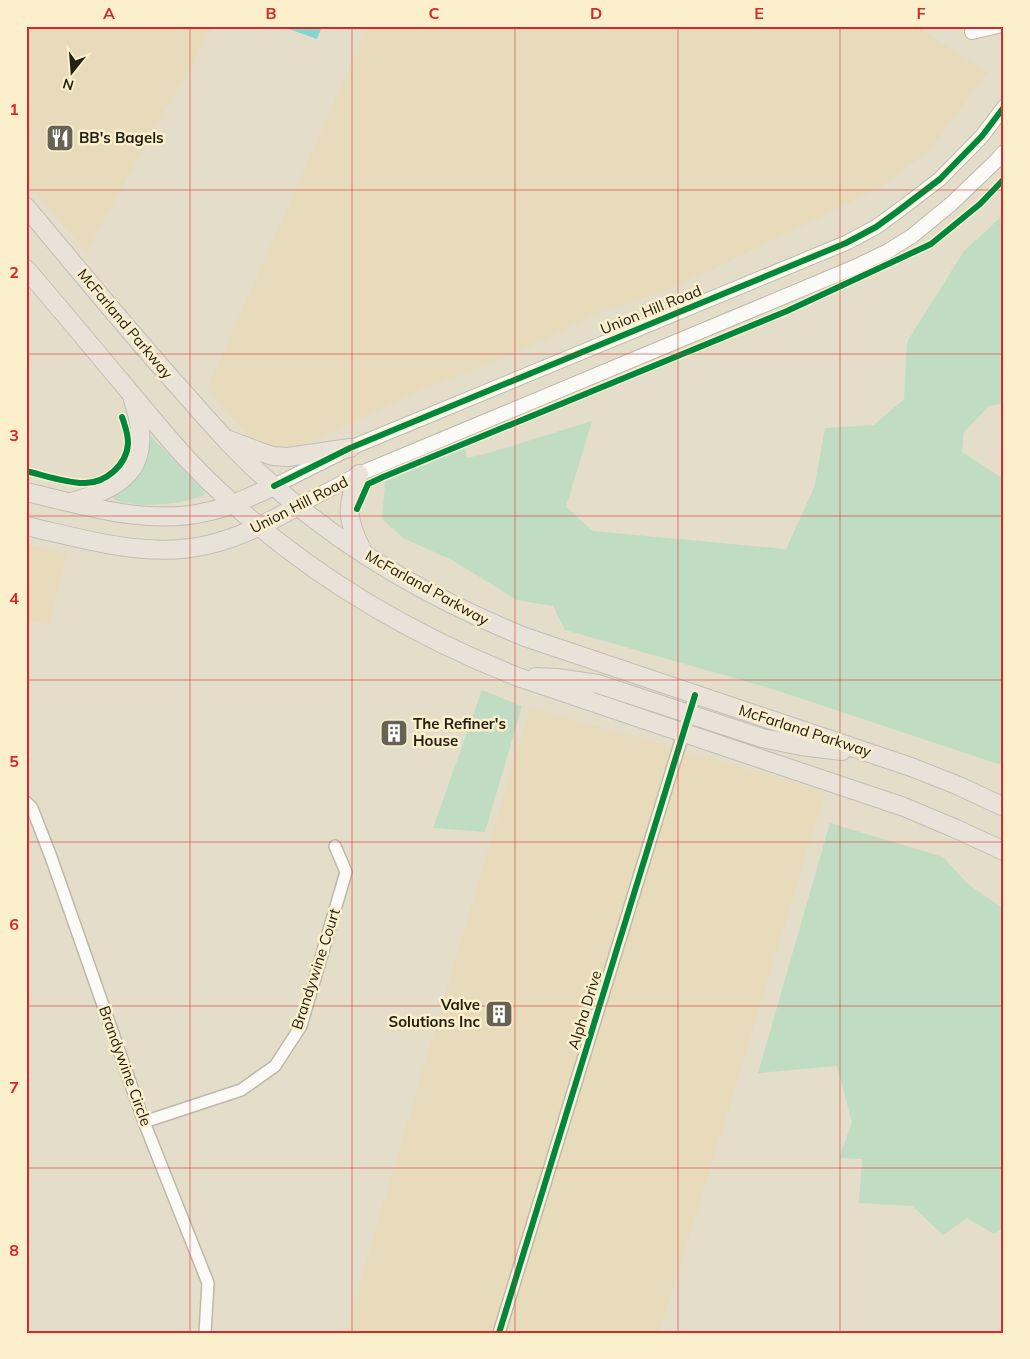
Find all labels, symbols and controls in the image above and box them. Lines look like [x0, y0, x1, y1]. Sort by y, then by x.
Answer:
text: A [103, 3, 115, 23]
text: B [265, 3, 277, 23]
text: C [429, 3, 440, 23]
text: D [590, 3, 602, 23]
text: E [754, 3, 764, 23]
text: F [916, 3, 926, 23]
north arrow [48, 48, 98, 98]
text: N [61, 74, 76, 95]
text: 1 [9, 99, 19, 119]
restaurant icon: BB's Bagels [45, 123, 75, 153]
place label: BB's Bagels [79, 128, 164, 147]
text: 2 [9, 262, 19, 282]
street label: McFarland Parkway [74, 265, 177, 383]
street label: Union Hill Road [597, 281, 704, 338]
text: 3 [9, 425, 19, 445]
street label: Union Hill Road [247, 472, 351, 537]
street label: McFarland Parkway [362, 546, 492, 629]
text: 4 [9, 588, 19, 608]
street label: McFarland Parkway [736, 700, 874, 761]
place label: The Refiner's House [413, 714, 506, 750]
building icon: The Refiner's House [379, 718, 409, 748]
text: 5 [9, 751, 19, 771]
street label: Brandywine Court [287, 906, 344, 1032]
text: 6 [9, 914, 19, 934]
street label: Alpha Drive [564, 968, 606, 1052]
place label: Valve Solutions Inc [389, 995, 480, 1031]
building icon: Valve Solutions Inc [484, 999, 514, 1029]
street label: Brandywine Circle [95, 1003, 156, 1128]
text: 7 [9, 1077, 19, 1097]
text: 8 [9, 1240, 19, 1260]

